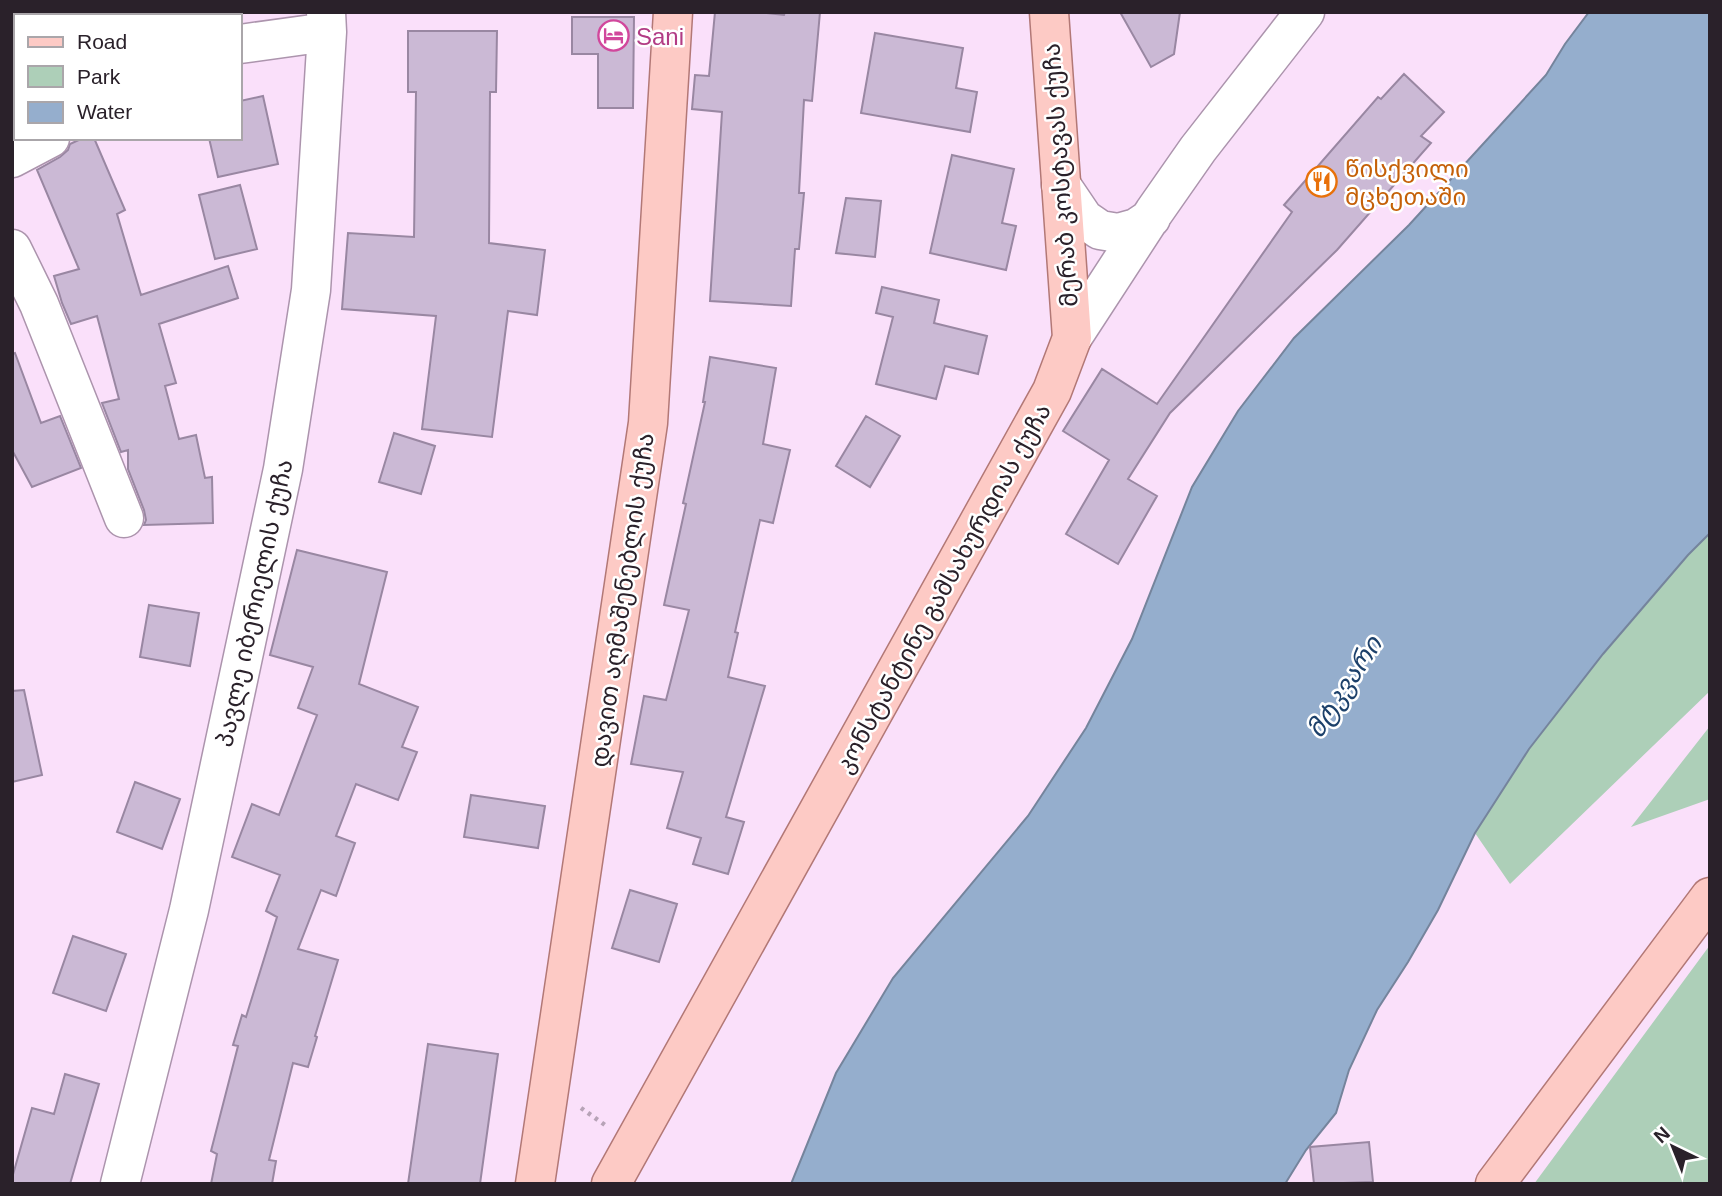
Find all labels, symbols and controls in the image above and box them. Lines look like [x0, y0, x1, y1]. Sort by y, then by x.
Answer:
legend [14, 14, 242, 140]
hotel icon: Sani [596, 19, 630, 53]
place label: Sani [636, 23, 684, 50]
text: Road [77, 30, 127, 53]
street label: მერაბ კოსტავას ქუჩა [1037, 42, 1084, 308]
text: Park [77, 65, 121, 88]
text: Water [77, 100, 132, 123]
place label: წისქვილი მცხეთაში [1345, 155, 1469, 211]
restaurant icon: წისქვილი მცხეთაში [1305, 165, 1339, 199]
street label: კონსტანტინე გამსახურდიას ქუჩა [830, 399, 1057, 778]
street label: დავით აღმაშენებლის ქუჩა [585, 431, 661, 769]
street label: პავლე იბერიელის ქუჩა [210, 457, 299, 749]
water label: მტკვარი [1300, 630, 1389, 744]
north arrow [1638, 1112, 1708, 1182]
text: N [1650, 1123, 1674, 1147]

